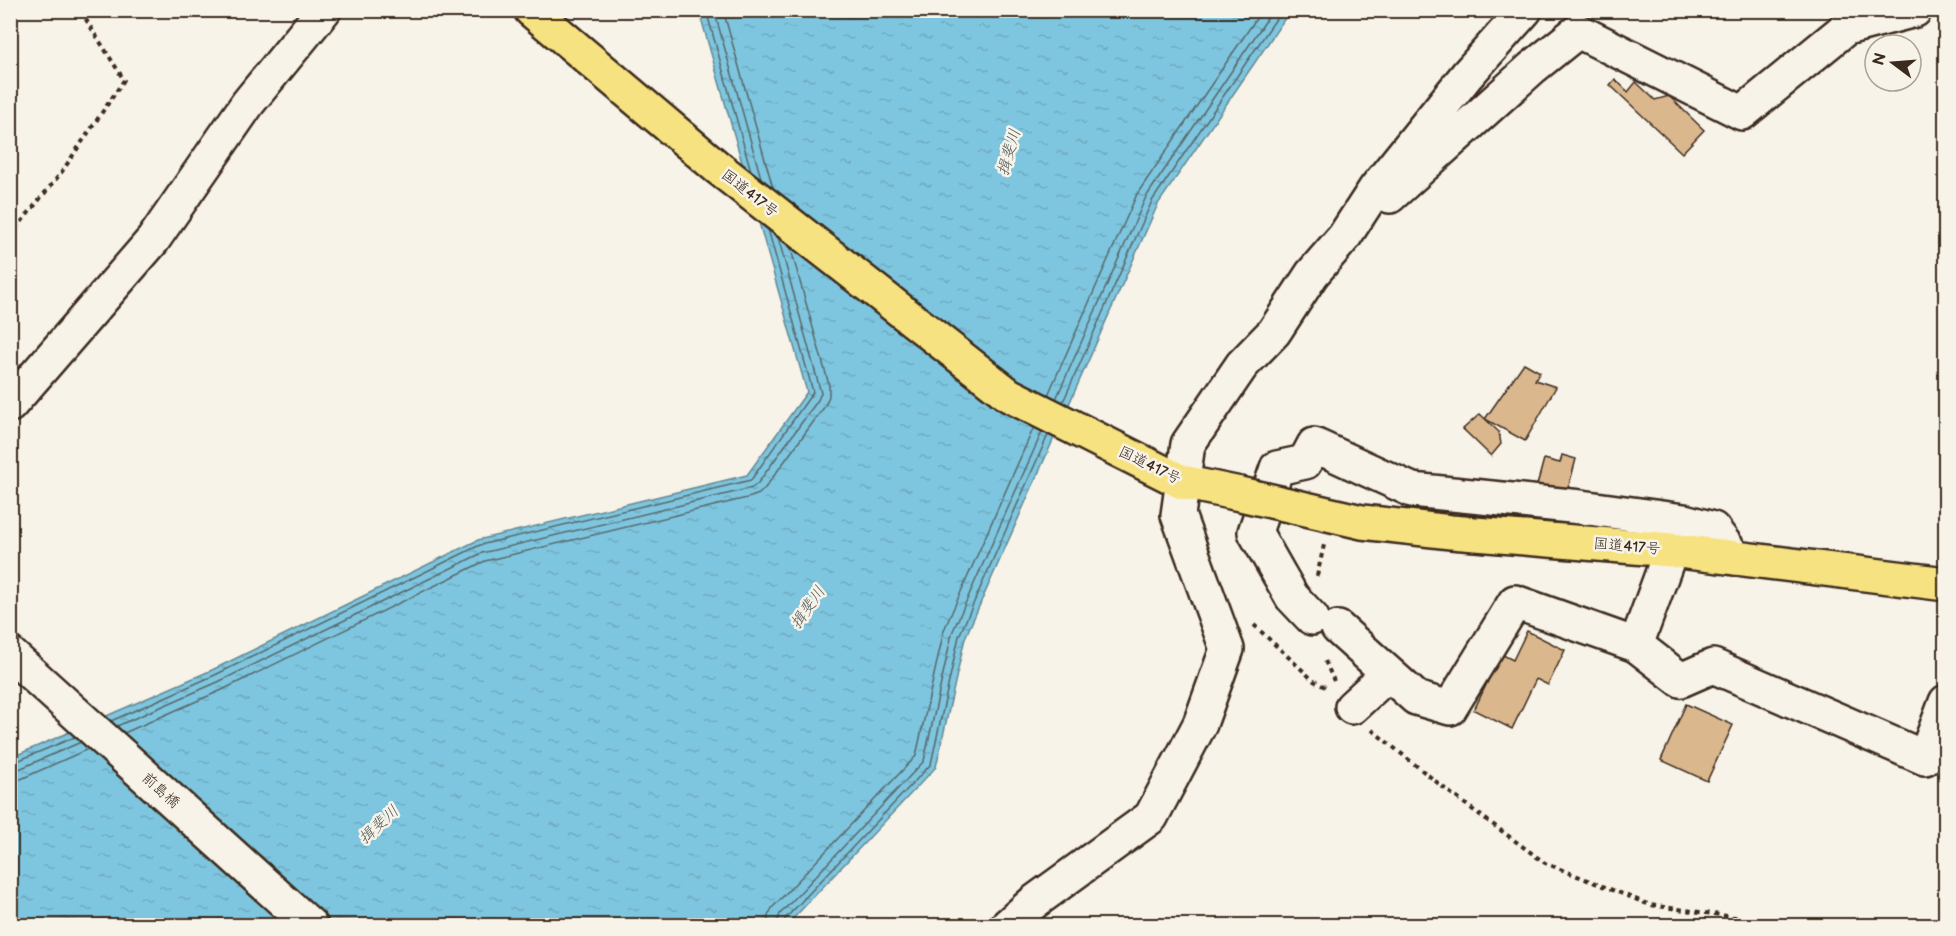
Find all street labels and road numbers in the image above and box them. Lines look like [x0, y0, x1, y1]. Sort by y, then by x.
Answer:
street label: 国道417号 [717, 165, 782, 222]
street label: 国道417号 [1115, 442, 1184, 489]
street label: 国道417号 [1593, 534, 1661, 559]
street label: 前島橋 [138, 768, 184, 812]

